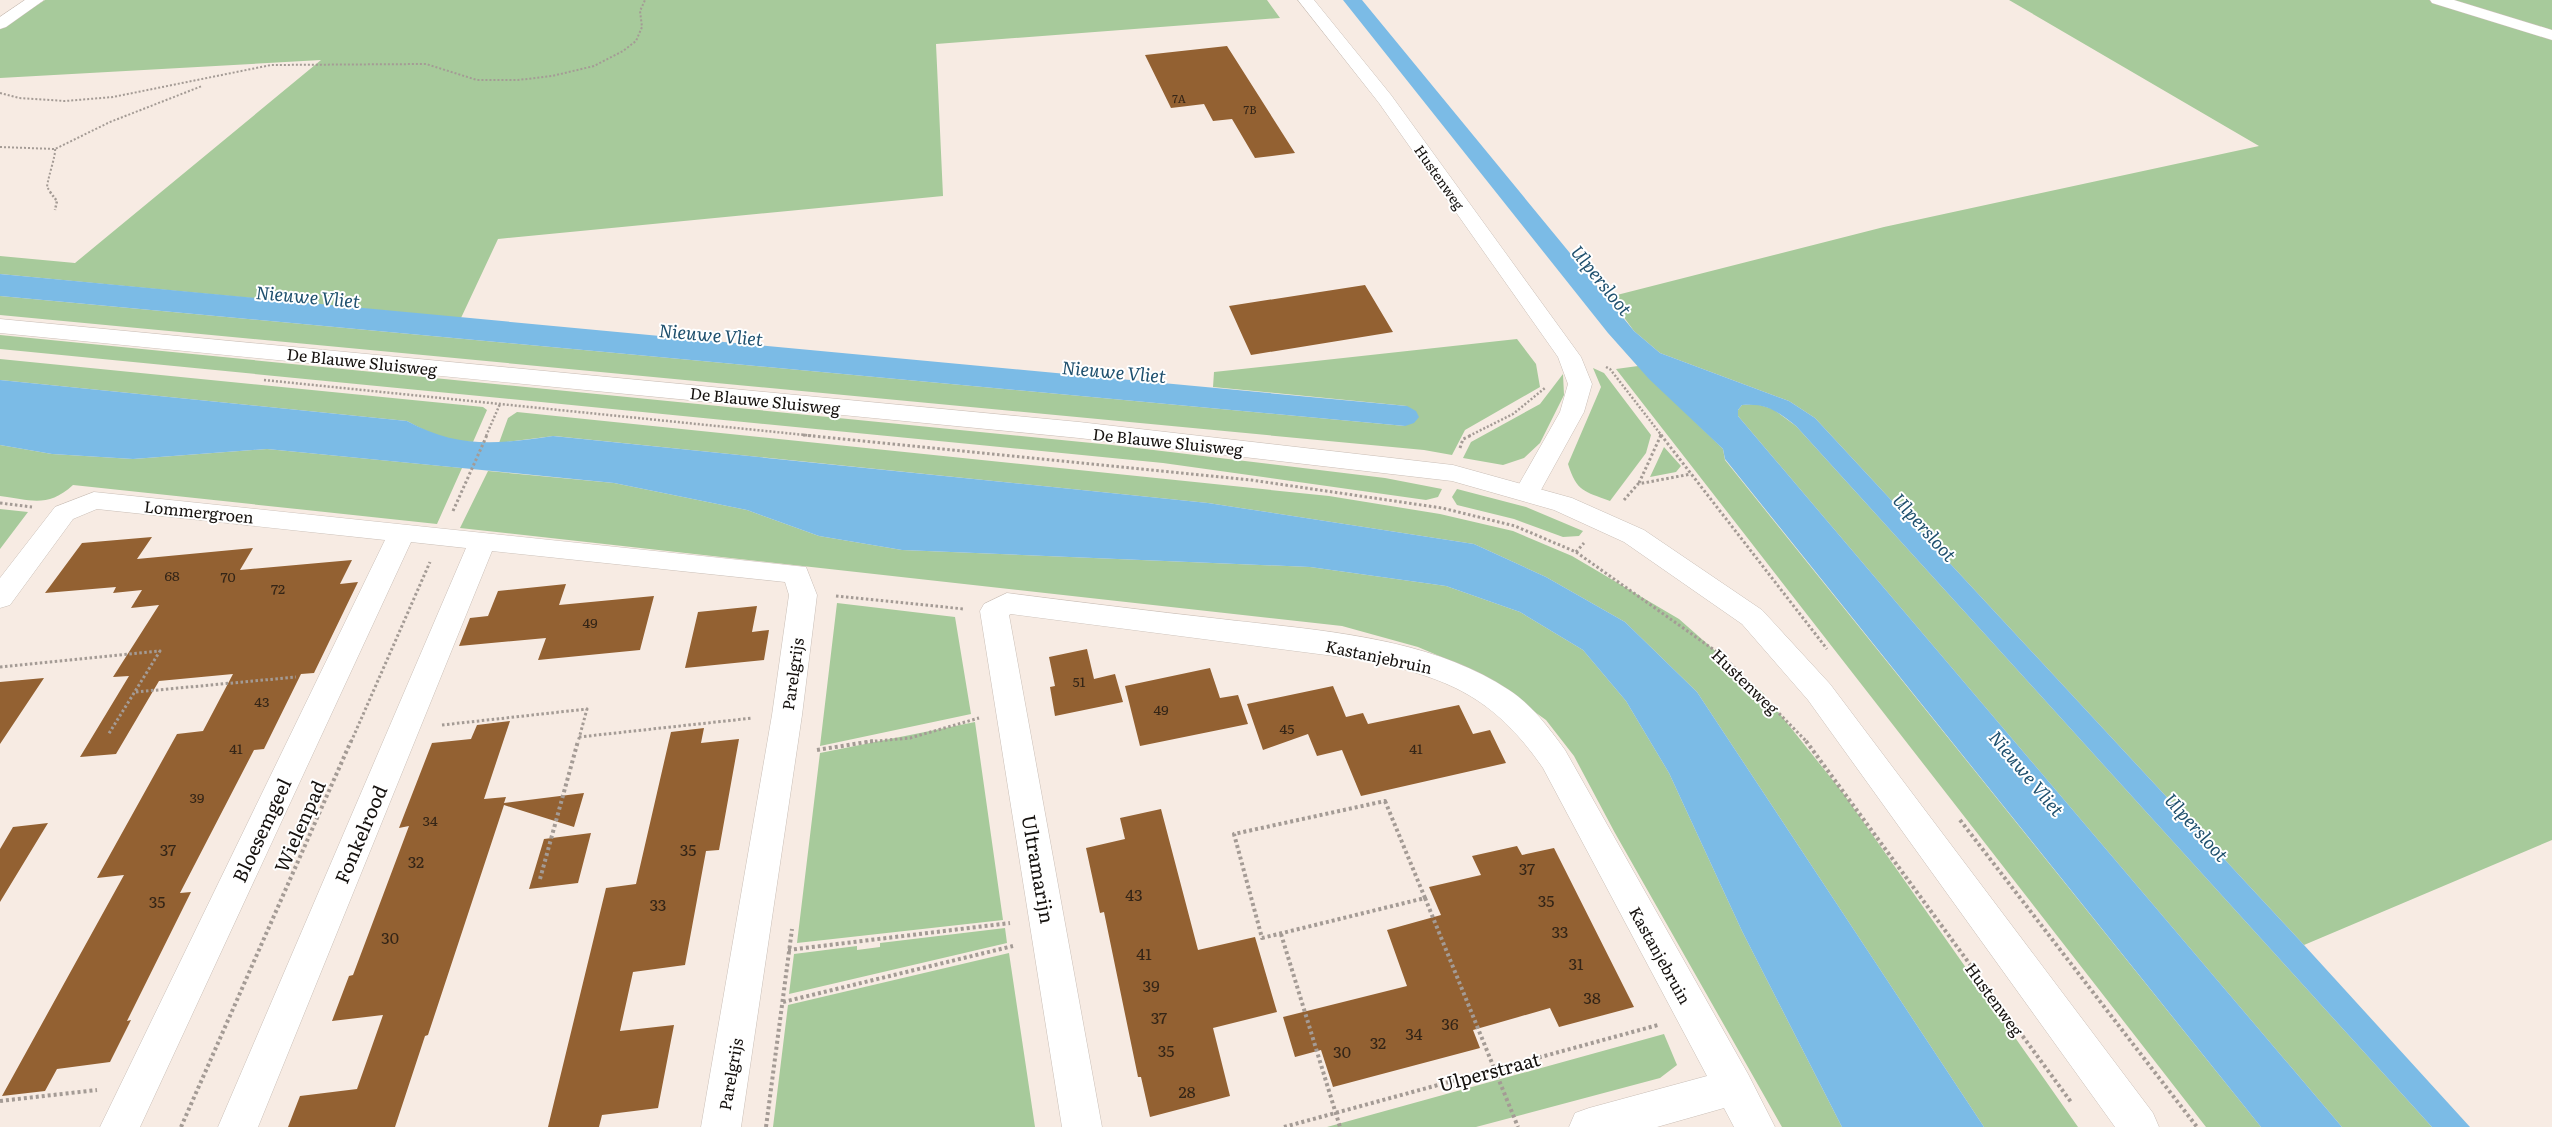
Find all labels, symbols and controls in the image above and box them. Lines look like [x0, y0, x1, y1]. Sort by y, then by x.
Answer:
house number: 7A [1172, 90, 1186, 106]
house number: 7B [1244, 101, 1256, 117]
street label: Hustenweg [1410, 141, 1470, 214]
water label: Ulpersloot [1565, 239, 1639, 321]
water label: Nieuwe Vliet [255, 278, 361, 314]
water label: Nieuwe Vliet [658, 316, 764, 352]
street label: De Blauwe Sluisweg [286, 341, 438, 381]
water label: Nieuwe Vliet [1061, 353, 1167, 389]
street label: De Blauwe Sluisweg [689, 380, 841, 420]
street label: De Blauwe Sluisweg [1092, 421, 1244, 461]
water label: Ulpersloot [1887, 487, 1963, 567]
street label: Lommergroen [143, 493, 256, 529]
house number: 68 [164, 565, 180, 585]
house number: 70 [220, 566, 236, 586]
house number: 72 [271, 578, 285, 598]
house number: 49 [582, 612, 598, 632]
street label: Kastanjebruin [1323, 633, 1435, 679]
street label: Parelgrijs [775, 636, 809, 712]
street label: Hustenweg [1707, 643, 1785, 719]
house number: 51 [1073, 671, 1086, 691]
house number: 43 [254, 691, 270, 711]
house number: 49 [1153, 699, 1169, 719]
house number: 45 [1280, 718, 1294, 738]
water label: Nieuwe Vliet [1983, 724, 2071, 822]
house number: 41 [229, 738, 243, 758]
house number: 41 [1409, 738, 1423, 758]
street label: Bloesemgeel [225, 773, 297, 887]
street label: Wielenpad [266, 775, 332, 876]
street label: Fonkelrood [327, 780, 393, 888]
house number: 39 [190, 787, 204, 807]
water label: Ulpersloot [2159, 787, 2235, 867]
house number: 34 [422, 810, 438, 830]
street label: Ultramarijn [1016, 812, 1062, 926]
house number: 37 [160, 837, 176, 861]
house number: 35 [680, 837, 696, 861]
house number: 32 [408, 849, 424, 873]
house number: 37 [1519, 856, 1535, 880]
house number: 43 [1125, 882, 1143, 906]
house number: 35 [1538, 888, 1554, 912]
house number: 35 [149, 889, 165, 913]
house number: 33 [650, 892, 666, 916]
street label: Kastanjebruin [1624, 902, 1698, 1009]
house number: 33 [1552, 919, 1568, 943]
house number: 30 [381, 925, 399, 949]
house number: 41 [1136, 941, 1152, 965]
house number: 31 [1568, 951, 1584, 975]
street label: Hustenweg [1960, 957, 2030, 1041]
house number: 39 [1142, 973, 1160, 997]
house number: 38 [1583, 985, 1601, 1009]
house number: 37 [1151, 1005, 1167, 1029]
house number: 36 [1441, 1011, 1459, 1035]
house number: 34 [1405, 1021, 1423, 1045]
house number: 32 [1370, 1030, 1386, 1054]
street label: Parelgrijs [712, 1036, 748, 1112]
house number: 35 [1158, 1038, 1174, 1062]
house number: 30 [1333, 1039, 1351, 1063]
street label: Ulperstraat [1435, 1044, 1543, 1098]
house number: 28 [1179, 1079, 1196, 1103]

